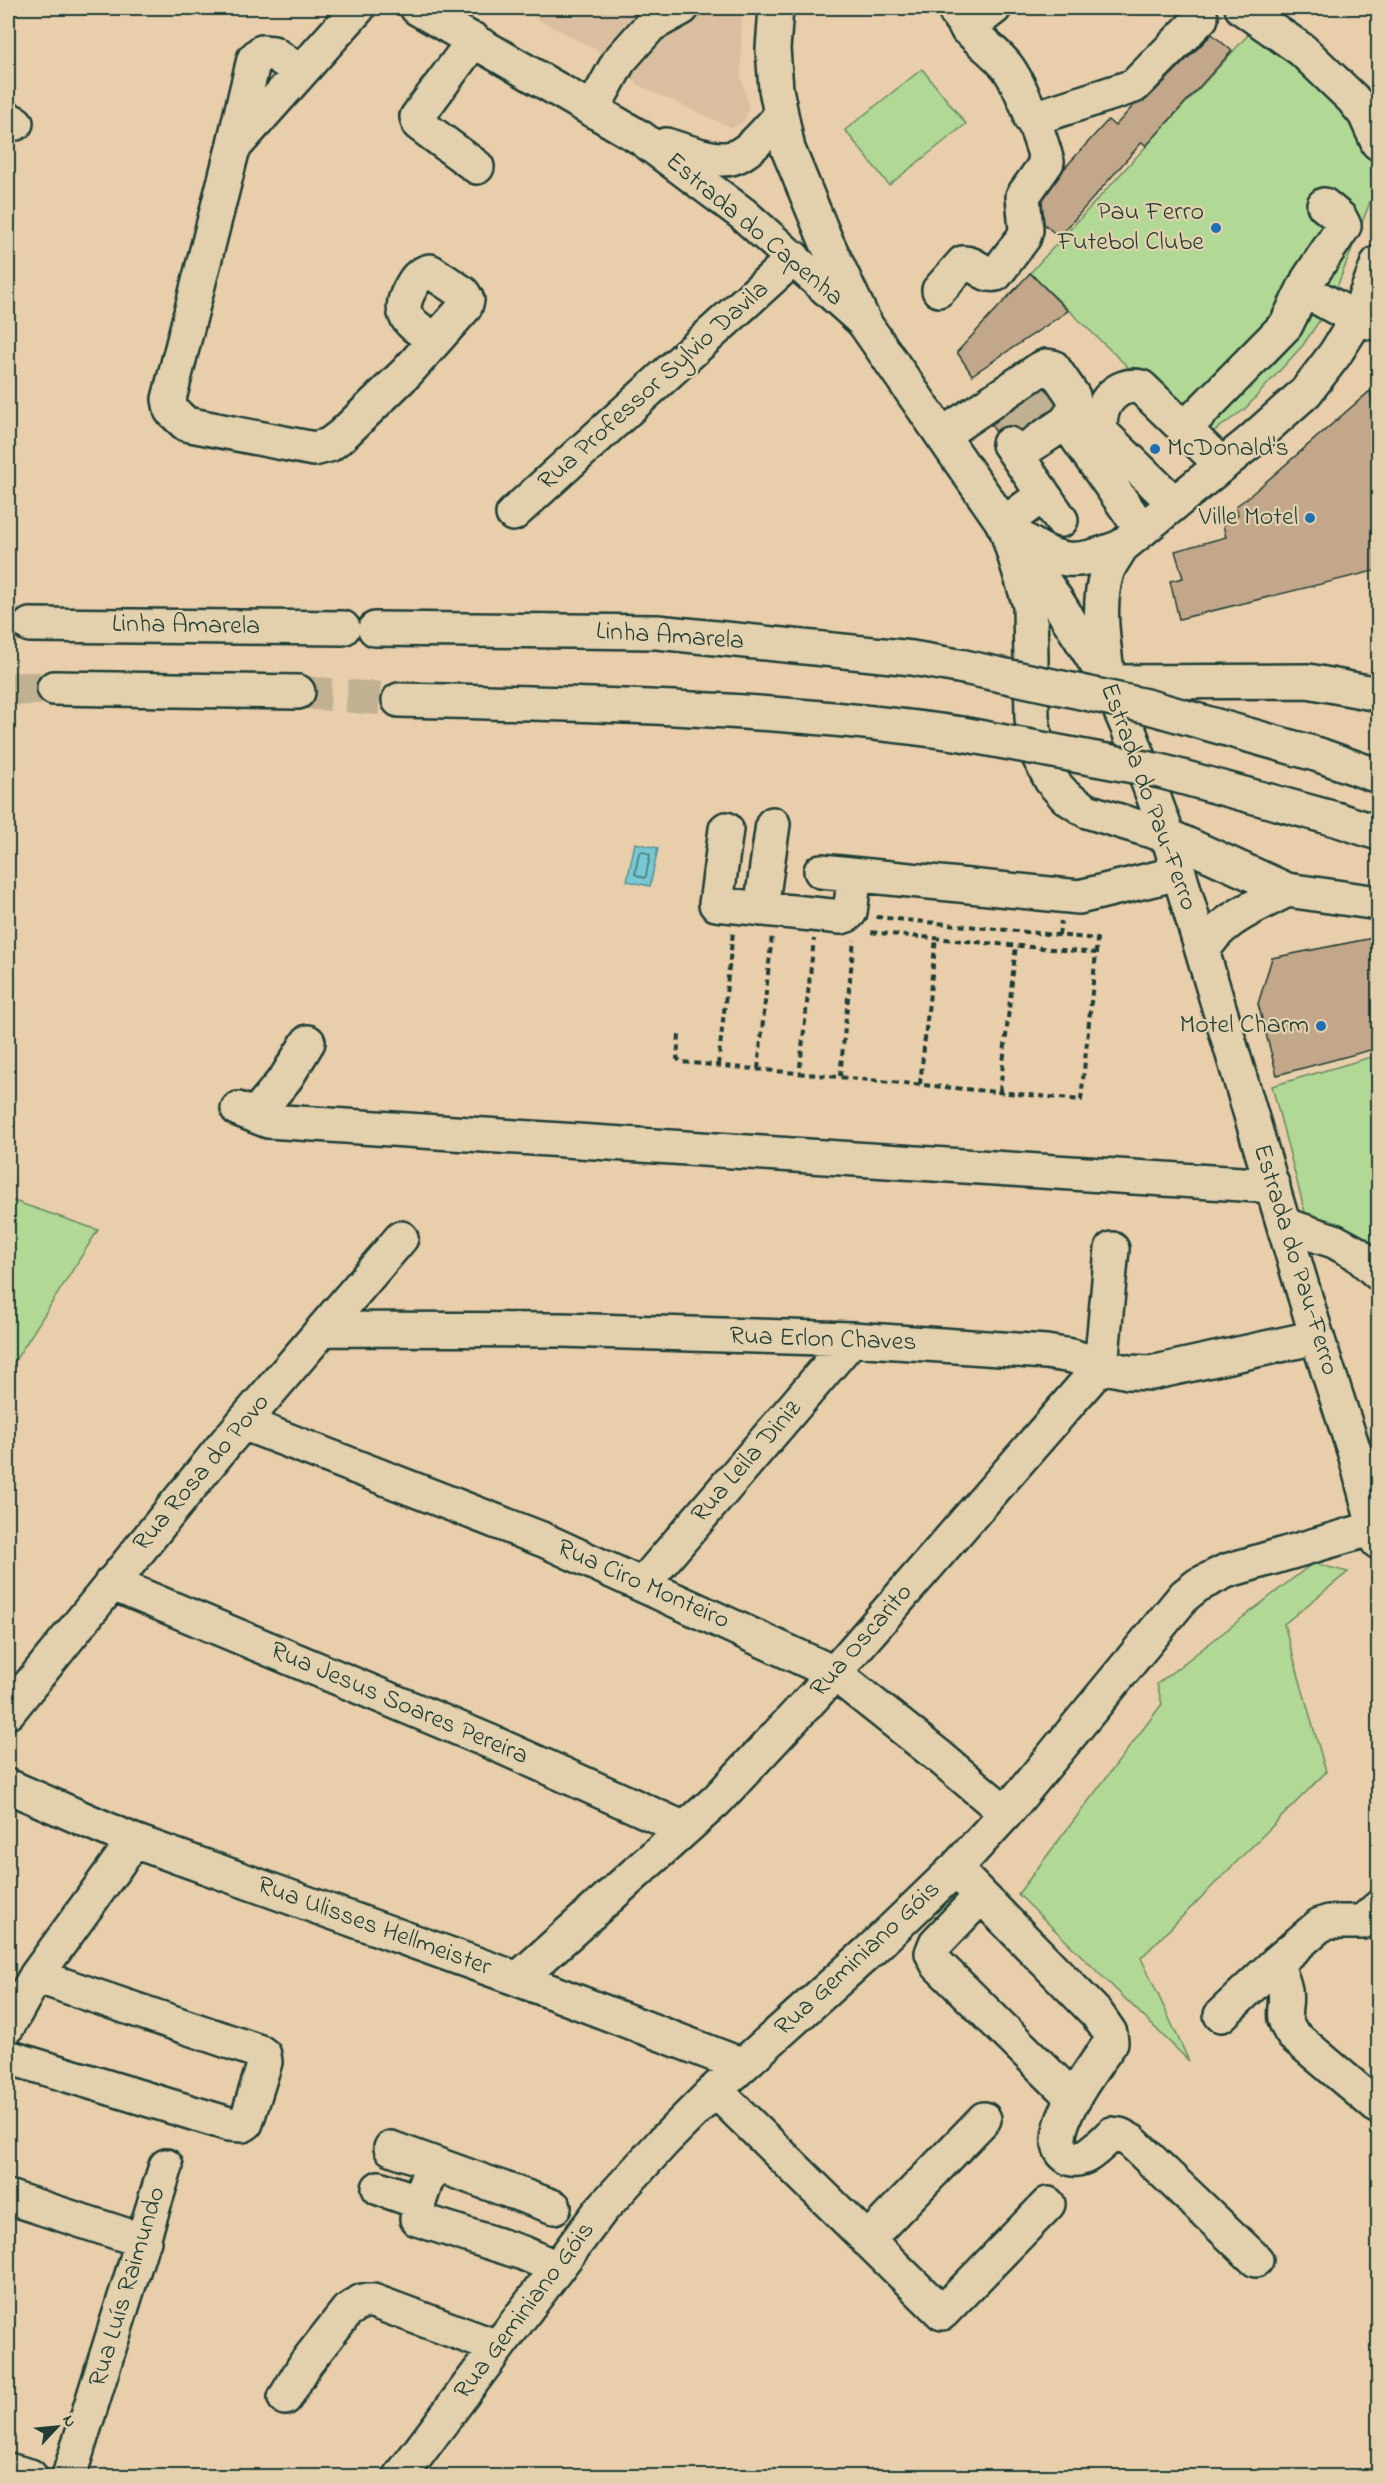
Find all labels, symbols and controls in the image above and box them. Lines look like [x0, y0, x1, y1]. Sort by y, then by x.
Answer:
street label: Estrada do Capenha [656, 144, 852, 316]
place label: Pau Ferro Futebol Clube [1057, 194, 1204, 262]
marker: Pau Ferro Futebol Clube [1209, 221, 1223, 235]
street label: Rua Professor Sylvio Davila [530, 272, 778, 500]
place label: McDonald's [1167, 430, 1289, 468]
marker: McDonald's [1148, 442, 1162, 456]
place label: Ville Motel [1198, 499, 1298, 537]
marker: Ville Motel [1303, 511, 1317, 525]
street label: Linha Amarela [112, 606, 260, 646]
street label: Linha Amarela [595, 613, 745, 661]
street label: Estrada do Pau-Ferro [1089, 678, 1207, 916]
place label: Motel Charm [1180, 1007, 1309, 1045]
marker: Motel Charm [1314, 1019, 1328, 1033]
street label: Estrada do Pau-Ferro [1242, 1140, 1348, 1380]
street label: Rua Erlon Chaves [729, 1318, 917, 1362]
street label: Rua Rosa do Povo [124, 1385, 280, 1561]
street label: Rua Leila Diniz [683, 1392, 812, 1532]
street label: Rua Ciro Monteiro [551, 1530, 735, 1640]
street label: Rua Oscarito [802, 1575, 922, 1707]
street label: Rua Jesus Soares Pereira [264, 1632, 534, 1776]
street label: Rua Ulisses Hellmeister [252, 1867, 497, 1987]
street label: Rua Geminiano Góis [767, 1872, 949, 2046]
street label: Rua Luís Raimundo [79, 2182, 177, 2392]
street label: Rua Geminiano Góis [445, 2214, 605, 2408]
north arrow [27, 2397, 87, 2457]
text: N [56, 2411, 82, 2432]

